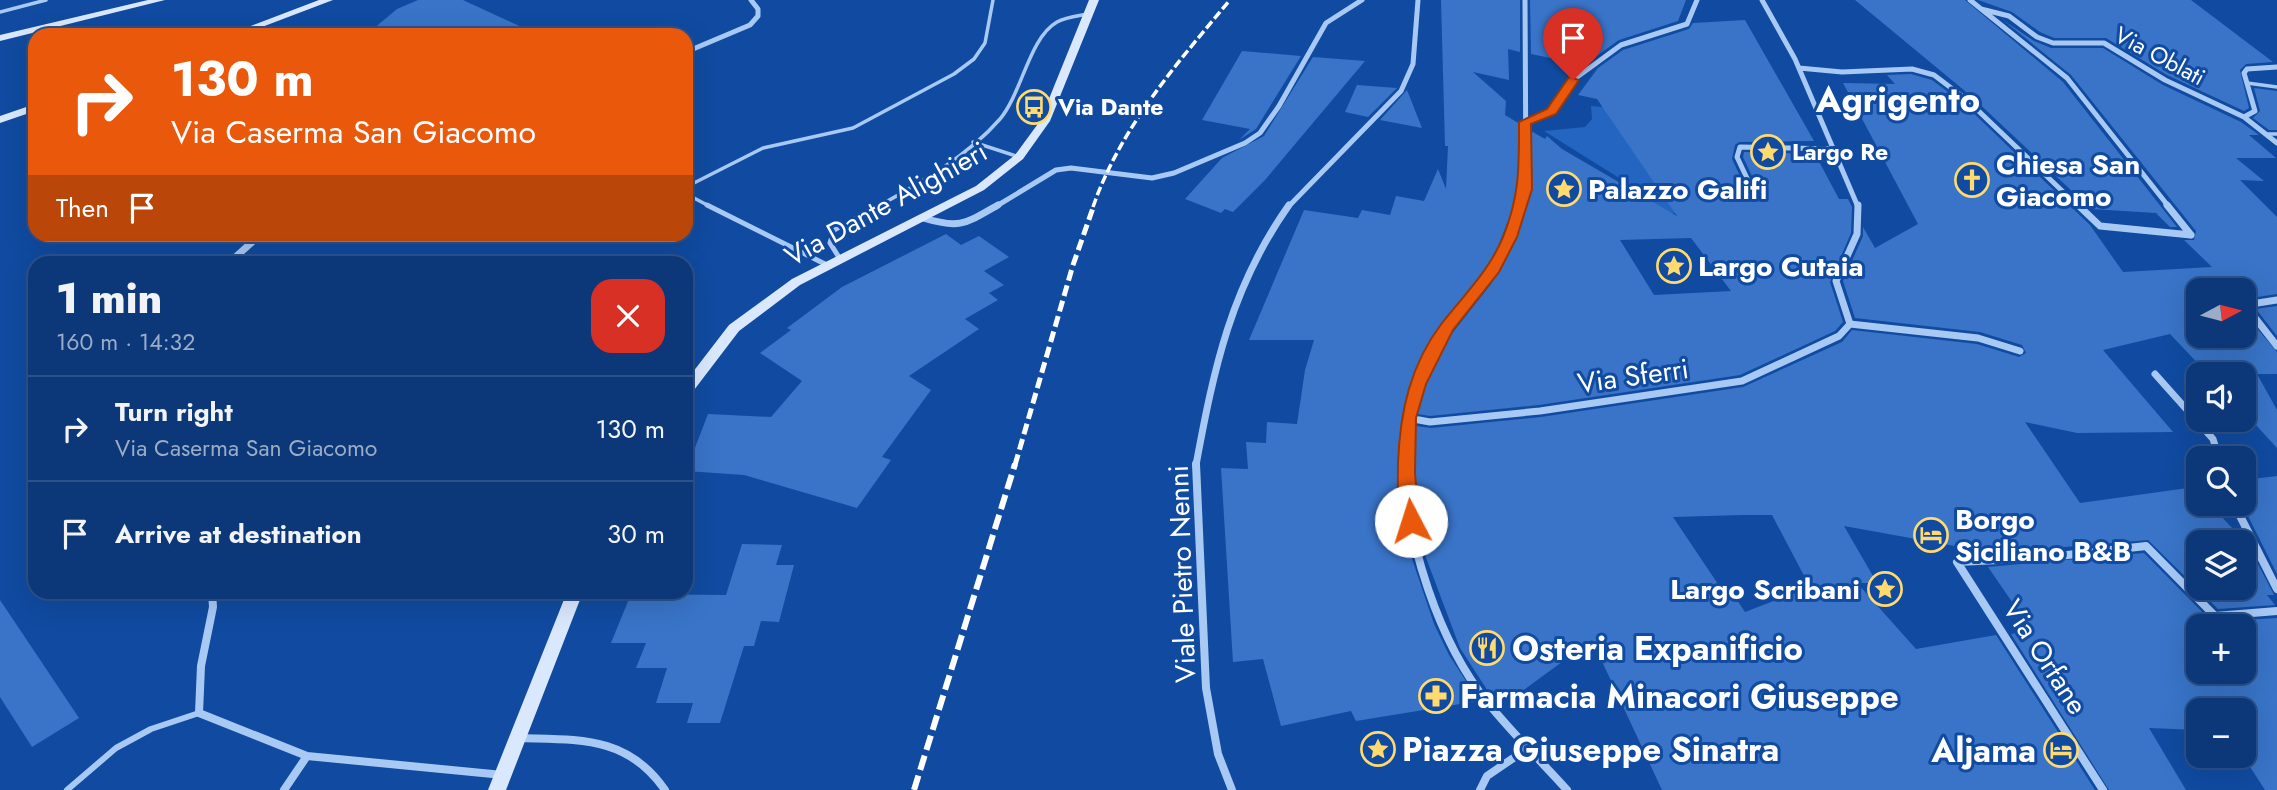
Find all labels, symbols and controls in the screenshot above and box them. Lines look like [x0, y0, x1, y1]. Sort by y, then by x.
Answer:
pin [1543, 8, 1603, 80]
street label: Via Oblati [2109, 18, 2211, 94]
icon: arrive [1554, 19, 1592, 57]
text: 130 m [171, 44, 314, 114]
icon: right [56, 56, 147, 147]
district label: Agrigento [1815, 75, 1980, 125]
bus stop icon: Via Dante [1015, 88, 1053, 126]
place label: Via Dante [1057, 90, 1164, 124]
text: Via Caserma San Giacomo [171, 109, 536, 155]
street label: Via Dante Alighieri [777, 131, 995, 277]
place icon: Largo Re [1749, 133, 1787, 171]
place label: Largo Re [1792, 135, 1888, 169]
place label: Chiesa San Giacomo [1996, 144, 2140, 217]
church icon: Chiesa San Giacomo [1953, 161, 1991, 199]
place label: Palazzo Galifi [1588, 169, 1767, 210]
place icon: Palazzo Galifi [1545, 170, 1583, 208]
text: Then [56, 189, 109, 227]
icon: arrive [123, 189, 161, 227]
place label: Largo Cutaia [1698, 246, 1864, 287]
place icon: Largo Cutaia [1655, 247, 1693, 285]
text: 1 min [56, 268, 162, 329]
north arrow [2186, 278, 2256, 348]
map controls [2186, 278, 2256, 768]
button: close [591, 279, 665, 353]
text: 160 m · 14:32 [56, 325, 195, 359]
street label: Via Sferri [1575, 348, 1691, 404]
button: sound [2186, 362, 2256, 432]
text: Turn right [115, 393, 233, 431]
icon: right [56, 410, 94, 448]
text: 130 m [595, 410, 665, 448]
text: Via Caserma San Giacomo [115, 431, 377, 465]
button: search [2186, 446, 2256, 516]
street label: Viale Pietro Nenni [1158, 464, 1206, 684]
position arrow [1374, 484, 1448, 558]
place label: Borgo Siciliano B&B [1955, 499, 2131, 572]
icon: arrive [56, 515, 94, 553]
text: Arrive at destination [115, 515, 362, 553]
text: 30 m [607, 515, 665, 553]
hotel icon: Borgo Siciliano B&B [1912, 516, 1950, 554]
button: layers [2186, 530, 2256, 600]
place label: Largo Scribani [1670, 569, 1860, 610]
place icon: Largo Scribani [1866, 570, 1904, 608]
street label: Via Orfane [1992, 591, 2098, 723]
button: + [2186, 614, 2256, 684]
place label: Osteria Expanificio [1512, 625, 1803, 672]
restaurant icon: Osteria Expanificio [1468, 629, 1506, 667]
place label: Farmacia Minacori Giuseppe [1460, 673, 1899, 720]
pharmacy icon: Farmacia Minacori Giuseppe [1417, 677, 1455, 715]
button: − [2186, 698, 2256, 768]
place label: Piazza Giuseppe Sinatra [1402, 726, 1779, 773]
place label: Aljama [1930, 727, 2036, 774]
place icon: Piazza Giuseppe Sinatra [1359, 730, 1397, 768]
hotel icon: Aljama [2042, 731, 2080, 769]

